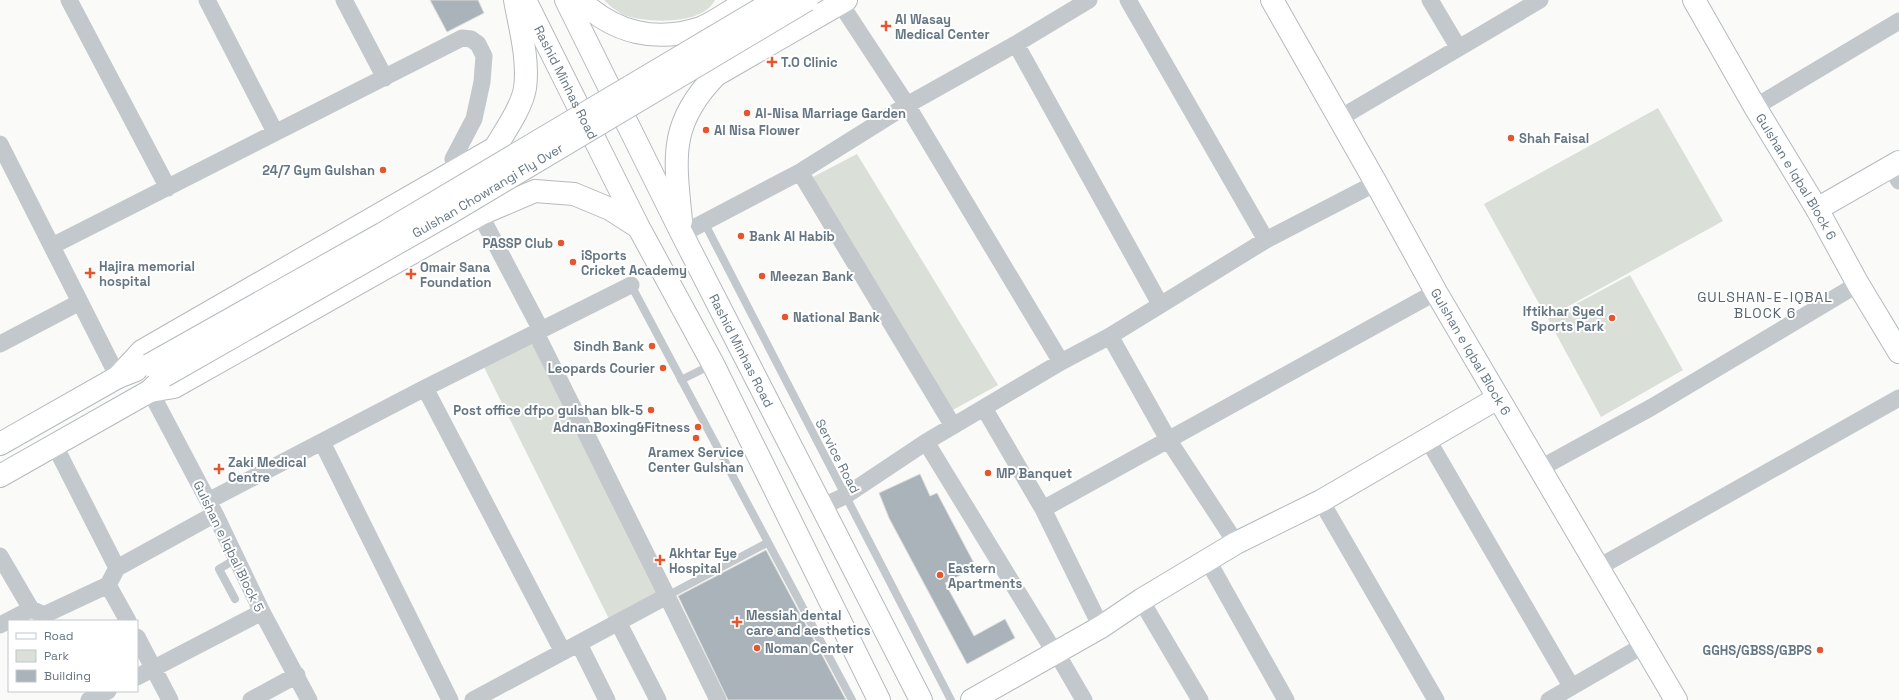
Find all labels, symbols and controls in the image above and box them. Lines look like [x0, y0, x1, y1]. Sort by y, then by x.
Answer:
place label: Al Wasay Medical Center [895, 11, 990, 43]
marker: Al Wasay Medical Center [880, 20, 892, 32]
street label: Rashid Minhas Road [530, 23, 601, 142]
place label: T.O Clinic [781, 54, 838, 71]
marker: T.O Clinic [766, 56, 778, 68]
place label: Al-Nisa Marriage Garden [755, 105, 906, 122]
marker: Al-Nisa Marriage Garden [742, 108, 752, 118]
street label: Gulshan e Iqbal Block 6 [1752, 110, 1840, 243]
place label: Al Nisa Flower [714, 122, 800, 139]
marker: Al Nisa Flower [701, 125, 711, 135]
place label: Shah Faisal [1519, 130, 1589, 147]
marker: Shah Faisal [1506, 133, 1516, 143]
street label: Gulshan Chowrangi Fly Over [409, 139, 566, 242]
place label: 24/7 Gym Gulshan [262, 162, 375, 179]
marker: 24/7 Gym Gulshan [378, 165, 388, 175]
place label: Bank Al Habib [749, 228, 835, 245]
marker: Bank Al Habib [736, 231, 746, 241]
place label: PASSP Club [483, 235, 553, 252]
marker: PASSP Club [556, 238, 566, 248]
place label: iSports Cricket Academy [581, 247, 687, 279]
marker: iSports Cricket Academy [568, 257, 578, 267]
place label: Hajira memorial hospital [99, 258, 195, 290]
place label: Omair Sana Foundation [420, 259, 492, 291]
marker: Hajira memorial hospital [84, 267, 96, 279]
marker: Omair Sana Foundation [405, 268, 417, 280]
place label: Meezan Bank [770, 268, 854, 285]
marker: Meezan Bank [757, 271, 767, 281]
street label: Gulshan e Iqbal Block 6 [1427, 285, 1515, 418]
district label: GULSHAN-E-IQBAL BLOCK 6 [1697, 288, 1833, 322]
street label: Rashid Minhas Road [705, 291, 777, 410]
place label: Iftikhar Syed Sports Park [1523, 303, 1605, 335]
place label: National Bank [793, 309, 881, 326]
marker: National Bank [780, 312, 790, 322]
marker: Iftikhar Syed Sports Park [1607, 313, 1617, 323]
place label: Sindh Bank [574, 338, 645, 355]
marker: Sindh Bank [647, 341, 657, 351]
place label: Leopards Courier [548, 360, 655, 377]
marker: Leopards Courier [658, 363, 668, 373]
place label: Post office dfpo gulshan blk-5 [453, 402, 643, 419]
marker: Post office dfpo gulshan blk-5 [646, 405, 656, 415]
street label: Service Road [811, 416, 864, 496]
place label: AdnanBoxing&Fitness [553, 419, 690, 436]
marker: AdnanBoxing&Fitness [693, 422, 703, 432]
marker: Aramex Service Center Gulshan [691, 433, 701, 443]
place label: Aramex Service Center Gulshan [648, 444, 744, 476]
place label: Zaki Medical Centre [228, 454, 306, 486]
marker: Zaki Medical Centre [213, 463, 225, 475]
place label: MP Banquet [996, 465, 1072, 482]
marker: MP Banquet [983, 468, 993, 478]
street label: Gulshan e Iqbal Block 5 [189, 478, 268, 615]
place label: Akhtar Eye Hospital [669, 545, 737, 577]
marker: Akhtar Eye Hospital [654, 554, 666, 566]
place label: Eastern Apartments [948, 560, 1022, 592]
marker: Eastern Apartments [935, 570, 945, 580]
place label: Messiah dental care and aesthetics [746, 607, 871, 639]
marker: Messiah dental care and aesthetics [731, 616, 743, 628]
legend [8, 620, 138, 692]
text: Road [44, 628, 73, 644]
place label: Noman Center [765, 640, 854, 657]
place label: GGHS/GBSS/GBPS [1703, 642, 1812, 659]
marker: Noman Center [752, 643, 762, 653]
marker: GGHS/GBSS/GBPS [1815, 645, 1825, 655]
text: Park [44, 648, 69, 664]
text: Building [44, 668, 91, 684]

